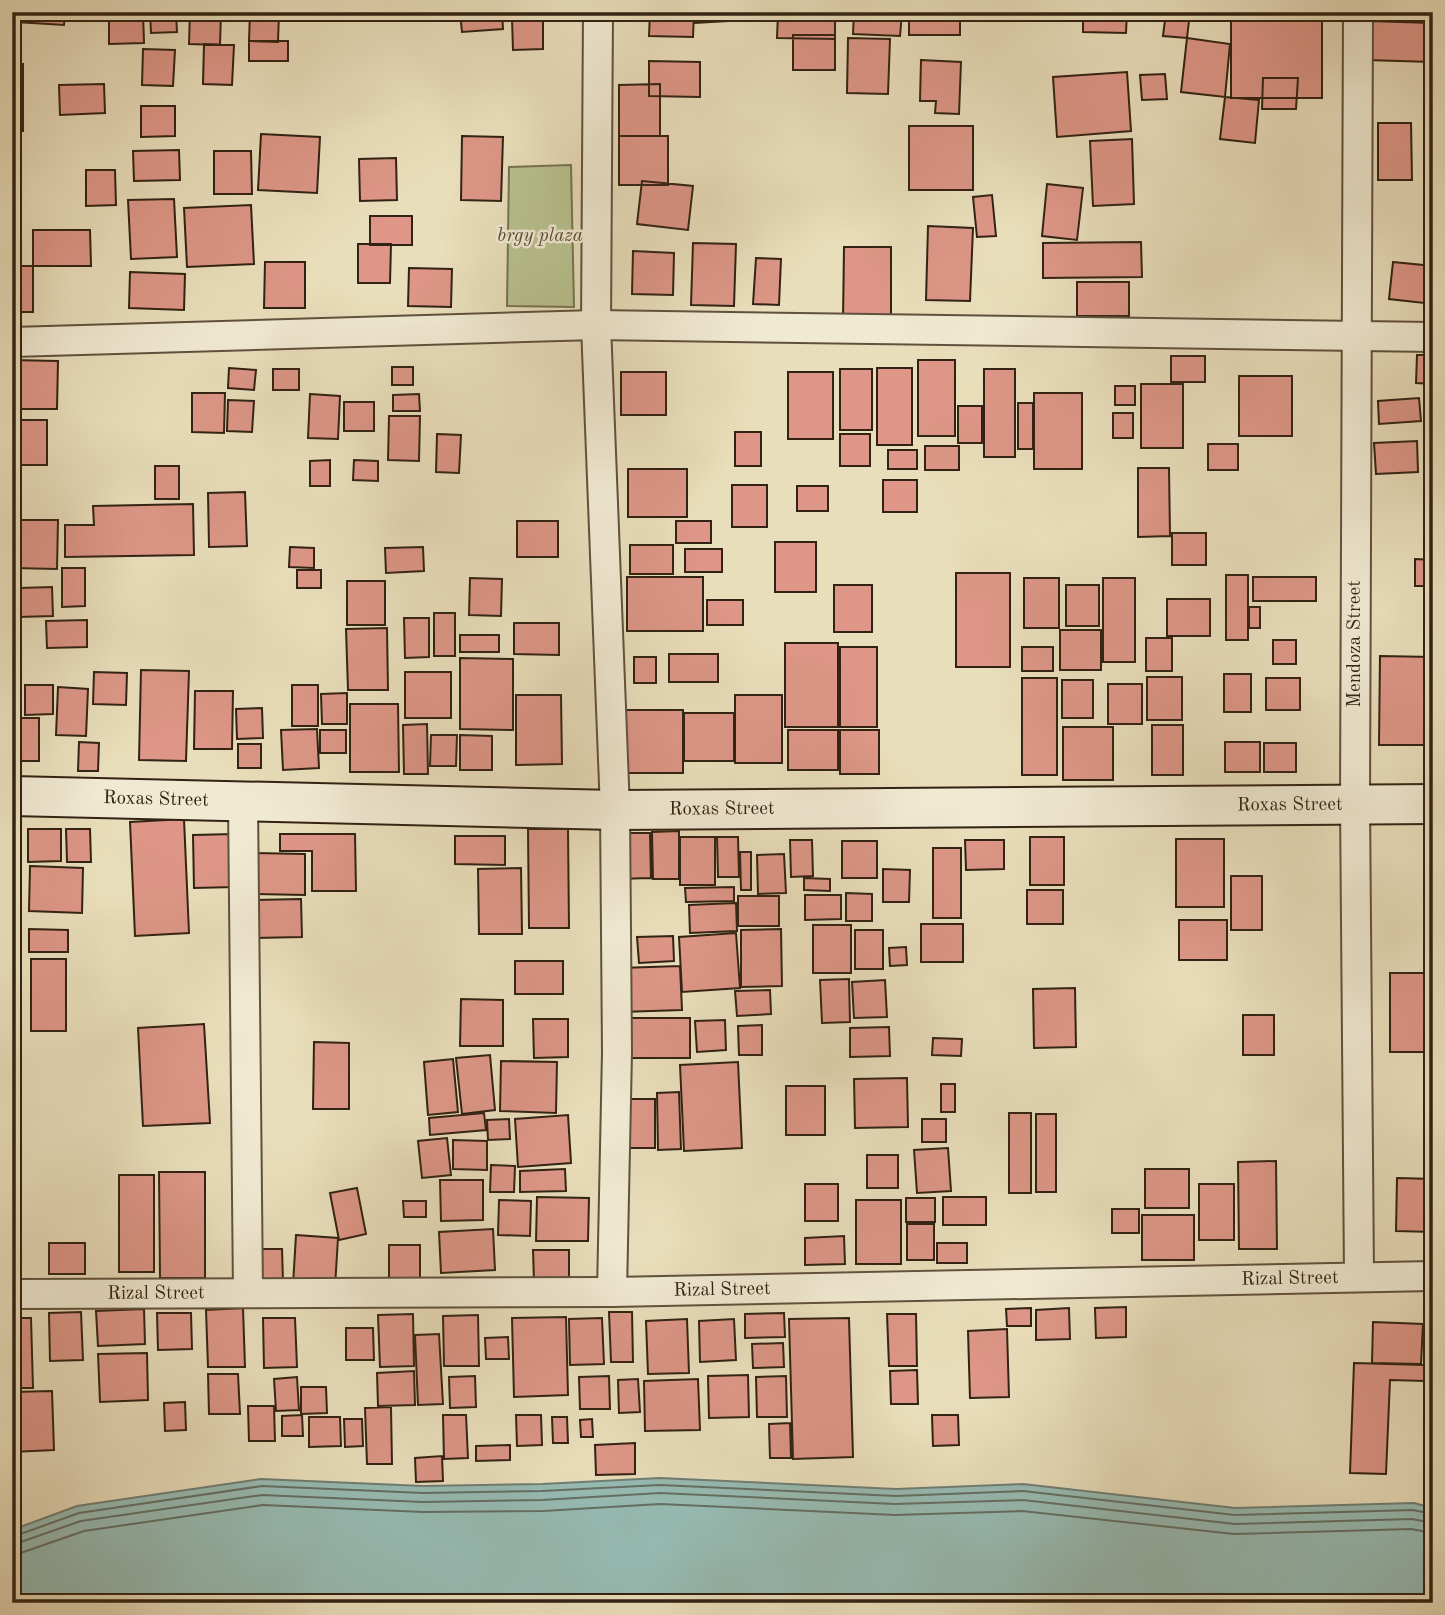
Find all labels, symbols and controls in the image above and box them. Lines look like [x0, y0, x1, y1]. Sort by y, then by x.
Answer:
park label: brgy plaza [497, 227, 583, 246]
street label: Mendoza Street [1346, 580, 1365, 708]
street label: Roxas Street [103, 789, 209, 810]
street label: Roxas Street [1237, 795, 1343, 815]
street label: Roxas Street [669, 799, 775, 819]
street label: Rizal Street [1241, 1268, 1339, 1289]
street label: Rizal Street [673, 1279, 771, 1300]
street label: Rizal Street [107, 1284, 205, 1303]

